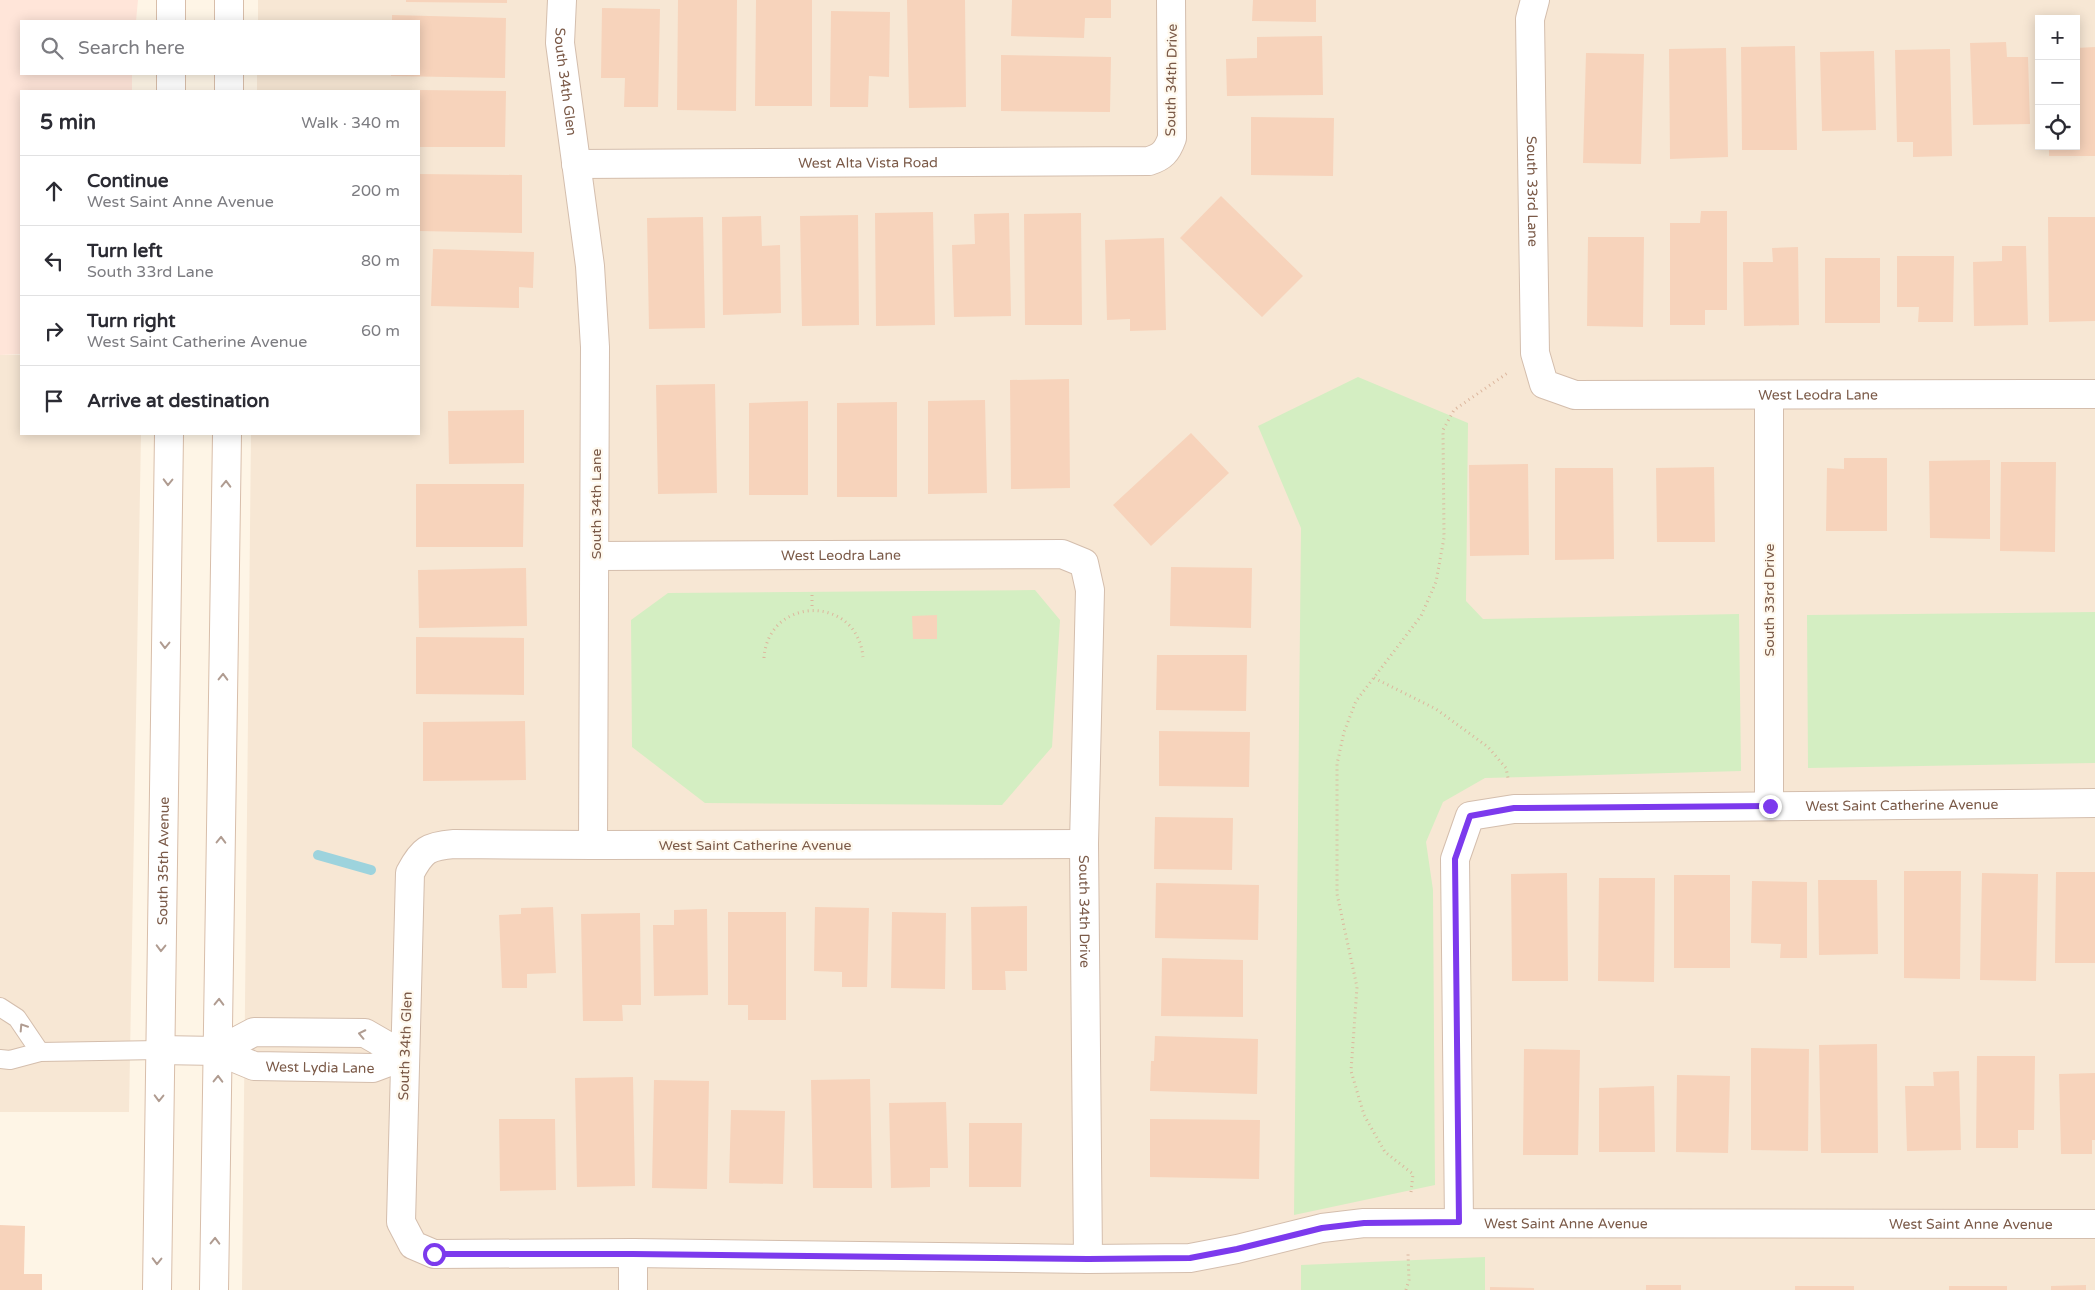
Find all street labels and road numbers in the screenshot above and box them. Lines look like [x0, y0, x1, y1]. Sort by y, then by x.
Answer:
street label: South 34th Drive [1162, 23, 1181, 137]
street label: South 34th Glen [551, 27, 580, 137]
street label: South 33rd Lane [1523, 136, 1541, 247]
street label: West Alta Vista Road [798, 154, 938, 172]
street label: West Leodra Lane [1758, 386, 1878, 404]
street label: South 34th Lane [588, 449, 605, 559]
street label: South 33rd Drive [1761, 543, 1778, 656]
street label: West Leodra Lane [781, 547, 901, 564]
street label: West Saint Catherine Avenue [1805, 796, 1998, 815]
street label: South 35th Avenue [154, 797, 173, 925]
street label: West Saint Catherine Avenue [659, 837, 851, 854]
street label: South 34th Drive [1075, 855, 1093, 968]
street label: South 34th Glen [395, 991, 416, 1101]
street label: West Lydia Lane [265, 1058, 375, 1077]
street label: West Saint Anne Avenue [1484, 1215, 1648, 1232]
street label: West Saint Anne Avenue [1889, 1216, 2053, 1233]

